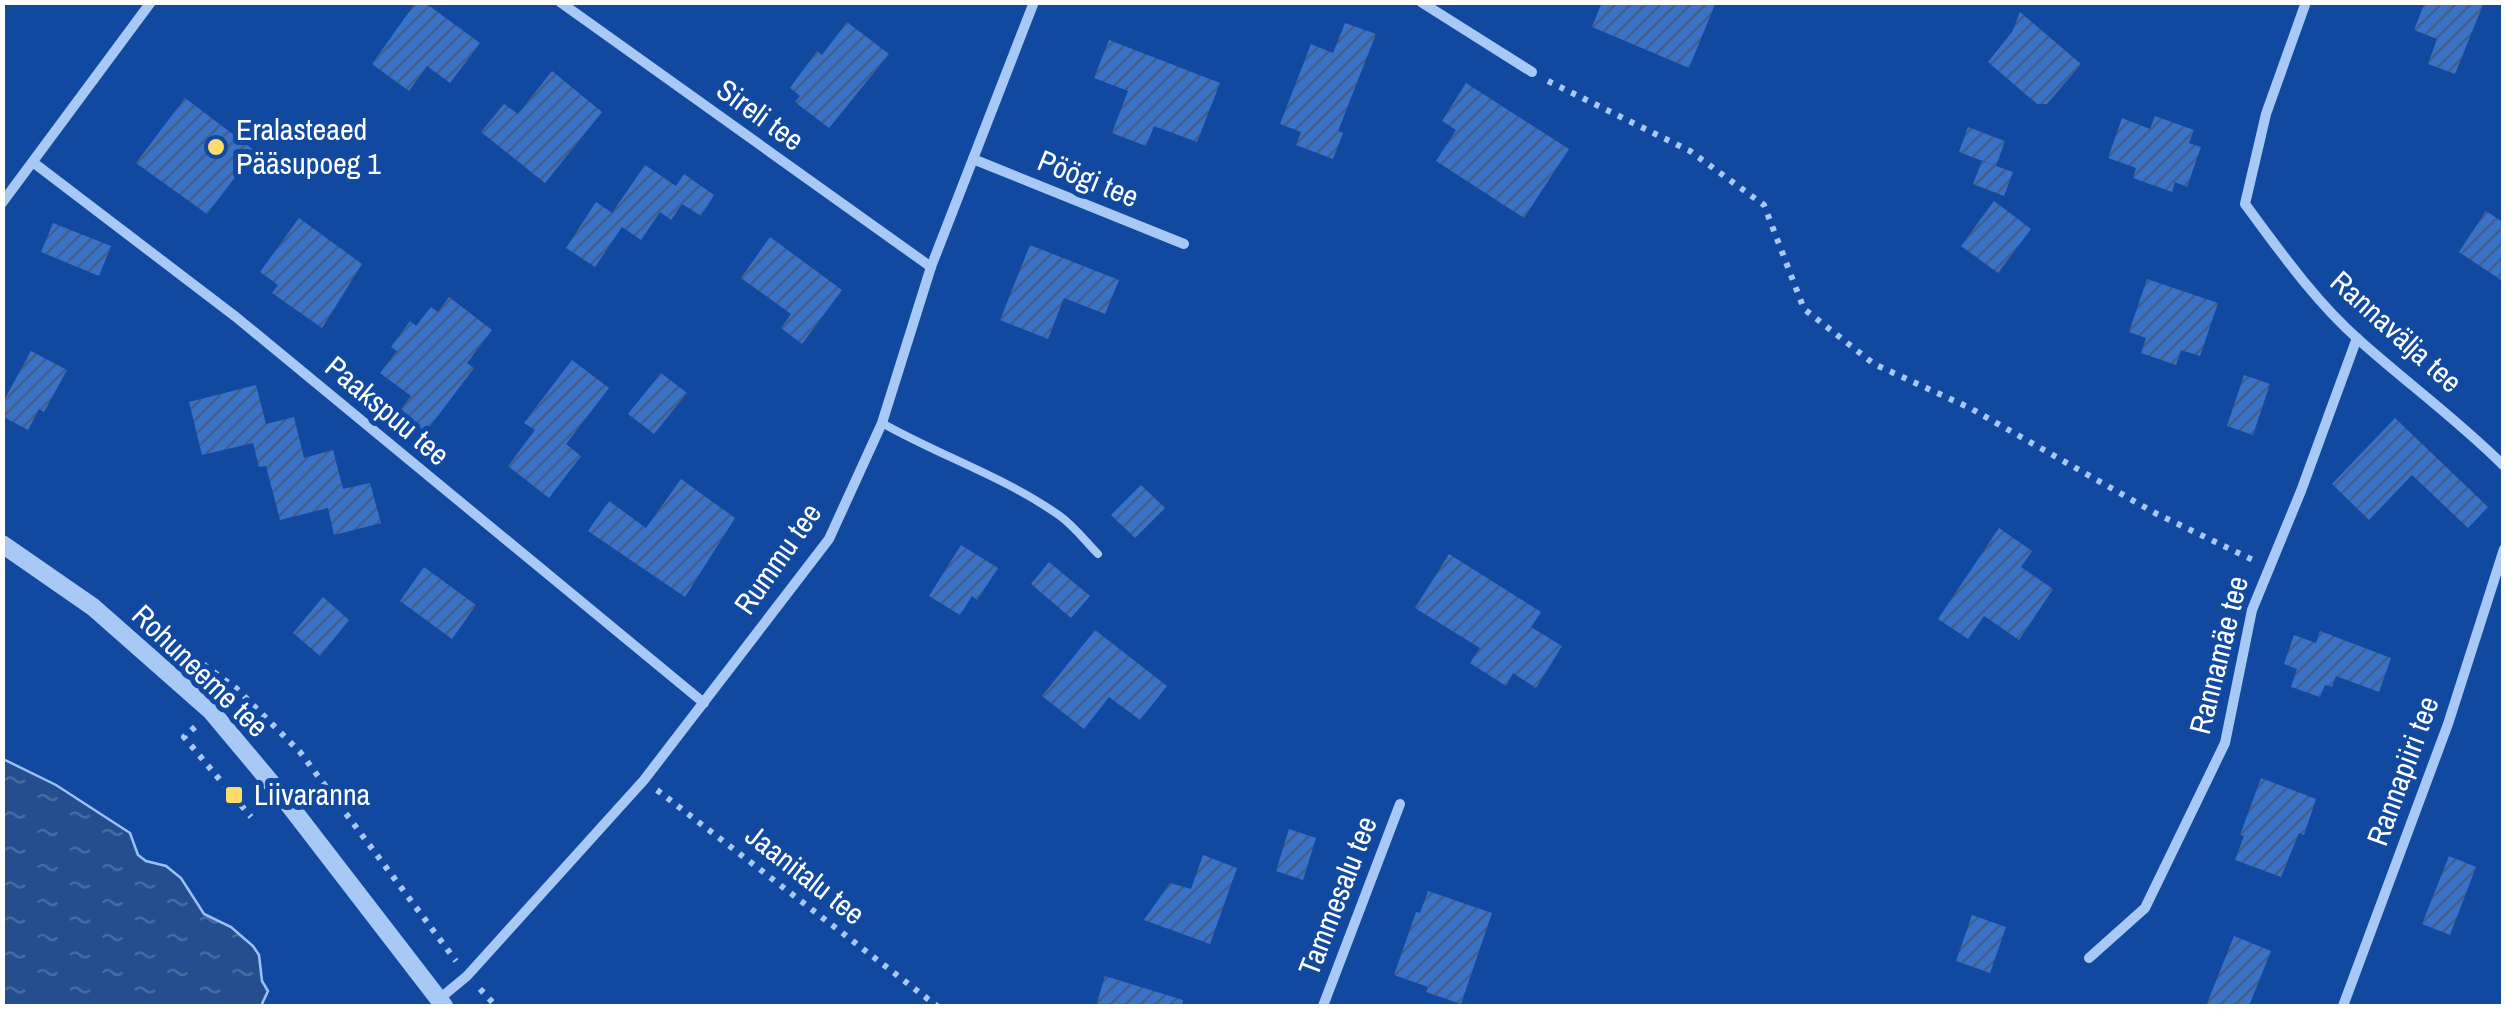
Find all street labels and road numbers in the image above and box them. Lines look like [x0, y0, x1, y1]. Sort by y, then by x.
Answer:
street label: Sireli tee [709, 69, 812, 159]
street label: Pöögi tee [1032, 140, 1145, 216]
street label: Rannavälja tee [2322, 261, 2471, 401]
street label: Paakspuu tee [317, 347, 458, 474]
street label: Rummu tee [724, 495, 830, 622]
street label: Rannamäe tee [2179, 572, 2257, 738]
street label: Rohuneeme tee [124, 595, 278, 745]
street label: Rannapiiri tee [2357, 691, 2448, 851]
street label: Tammesalu tee [1288, 810, 1386, 981]
street label: Jaanitalu tee [738, 815, 873, 933]

